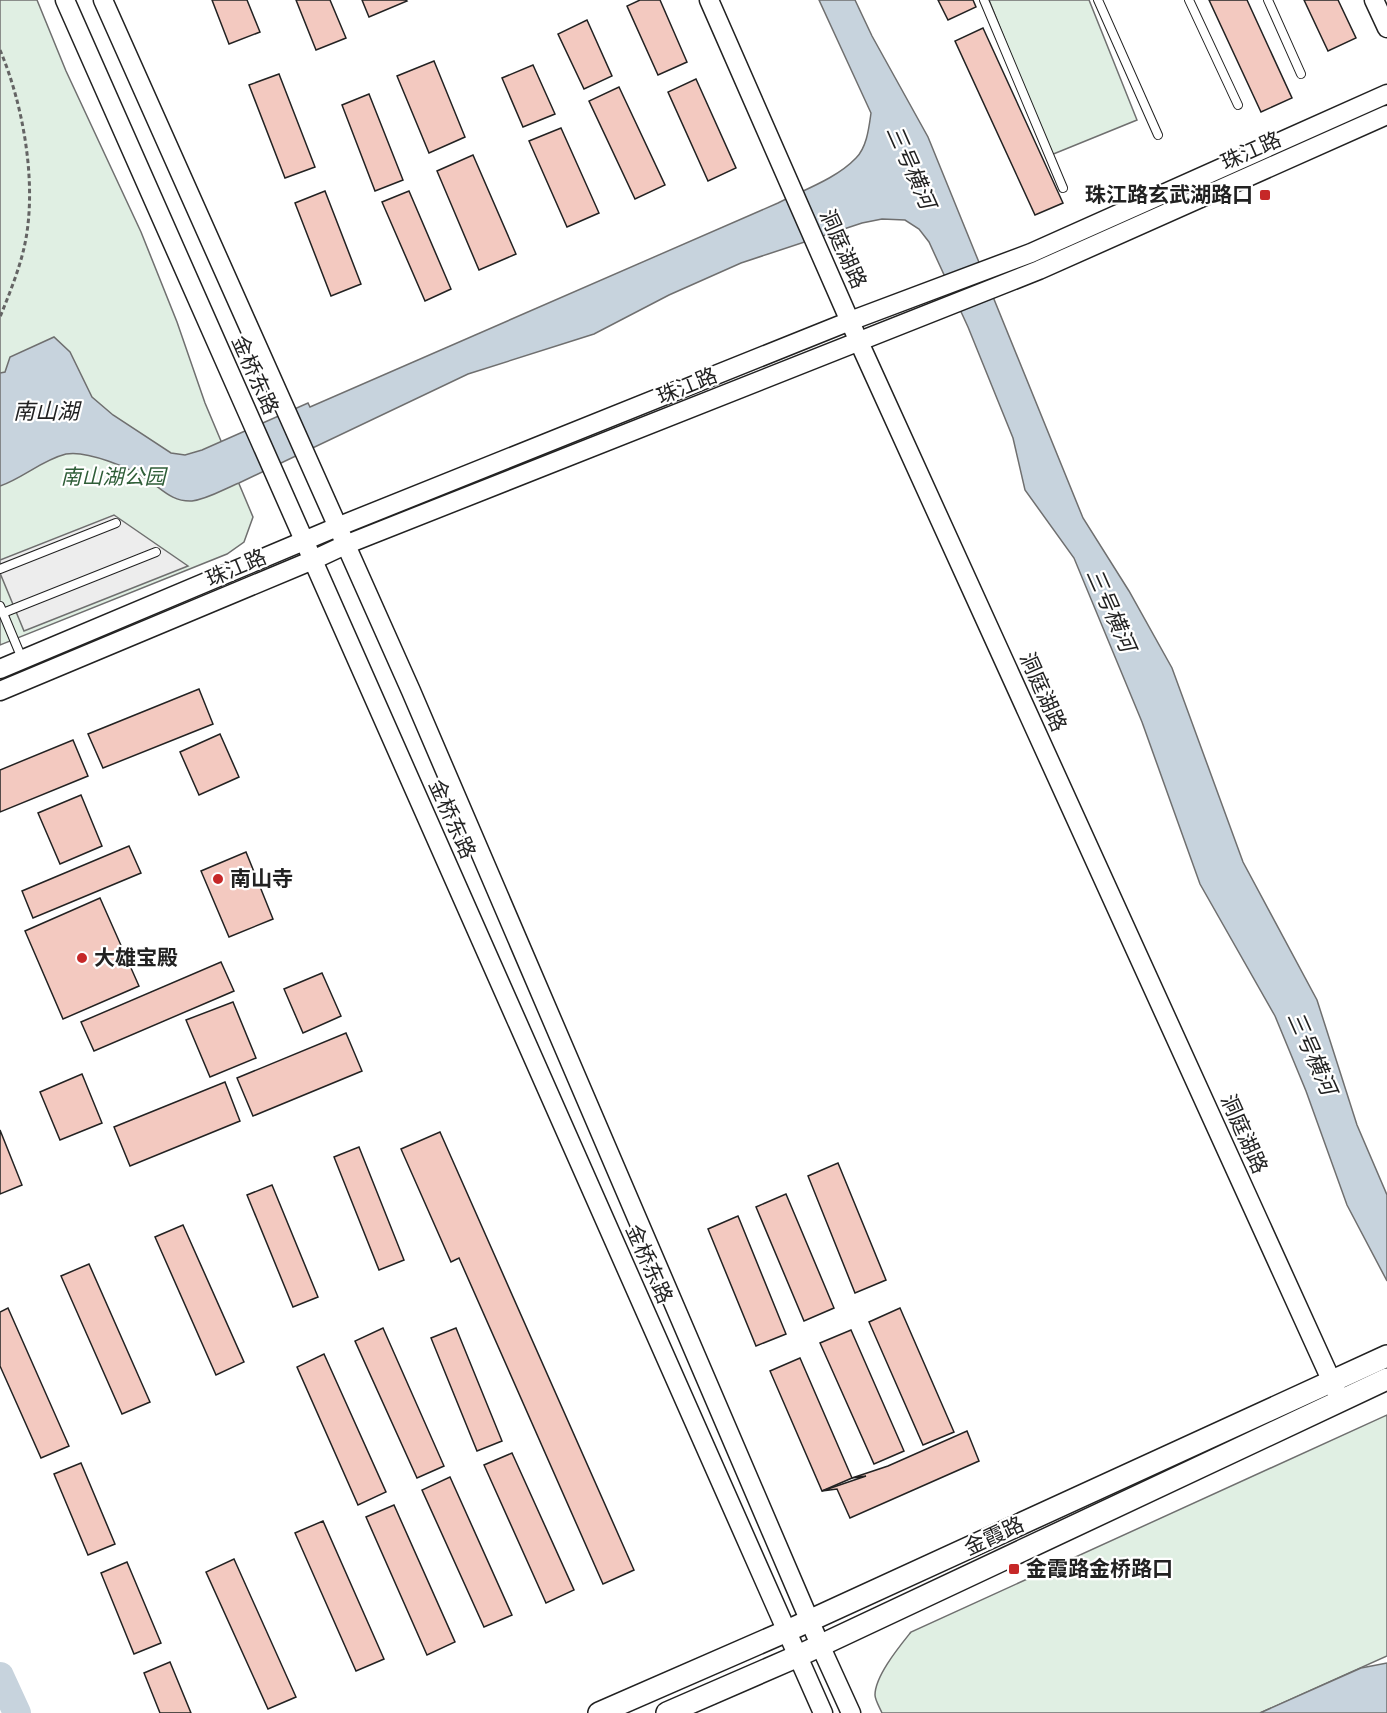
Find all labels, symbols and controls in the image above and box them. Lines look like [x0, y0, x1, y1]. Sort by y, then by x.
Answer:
water label: 三号横河 [882, 122, 942, 216]
street label: 珠江路 [1217, 127, 1285, 175]
place label: 珠江路玄武湖路口 [1085, 183, 1253, 207]
marker: 珠江路玄武湖路口 [1258, 188, 1272, 202]
street label: 洞庭湖路 [815, 206, 871, 292]
street label: 金桥东路 [227, 332, 283, 418]
street label: 珠江路 [653, 363, 721, 409]
water label: 南山湖 [13, 399, 82, 424]
park label: 南山湖公园 [61, 465, 168, 489]
street label: 珠江路 [202, 545, 270, 591]
water label: 三号横河 [1082, 565, 1142, 659]
street label: 洞庭湖路 [1015, 649, 1071, 735]
street label: 金桥东路 [424, 776, 480, 862]
place label: 南山寺 [230, 867, 293, 891]
marker: 南山寺 [211, 872, 225, 886]
place label: 大雄宝殿 [94, 946, 178, 970]
marker: 大雄宝殿 [75, 951, 89, 965]
water label: 三号横河 [1283, 1008, 1343, 1102]
street label: 洞庭湖路 [1216, 1091, 1272, 1177]
street label: 金桥东路 [621, 1221, 677, 1307]
street label: 金霞路 [960, 1512, 1028, 1560]
place label: 金霞路金桥路口 [1026, 1557, 1173, 1581]
marker: 金霞路金桥路口 [1007, 1562, 1021, 1576]

